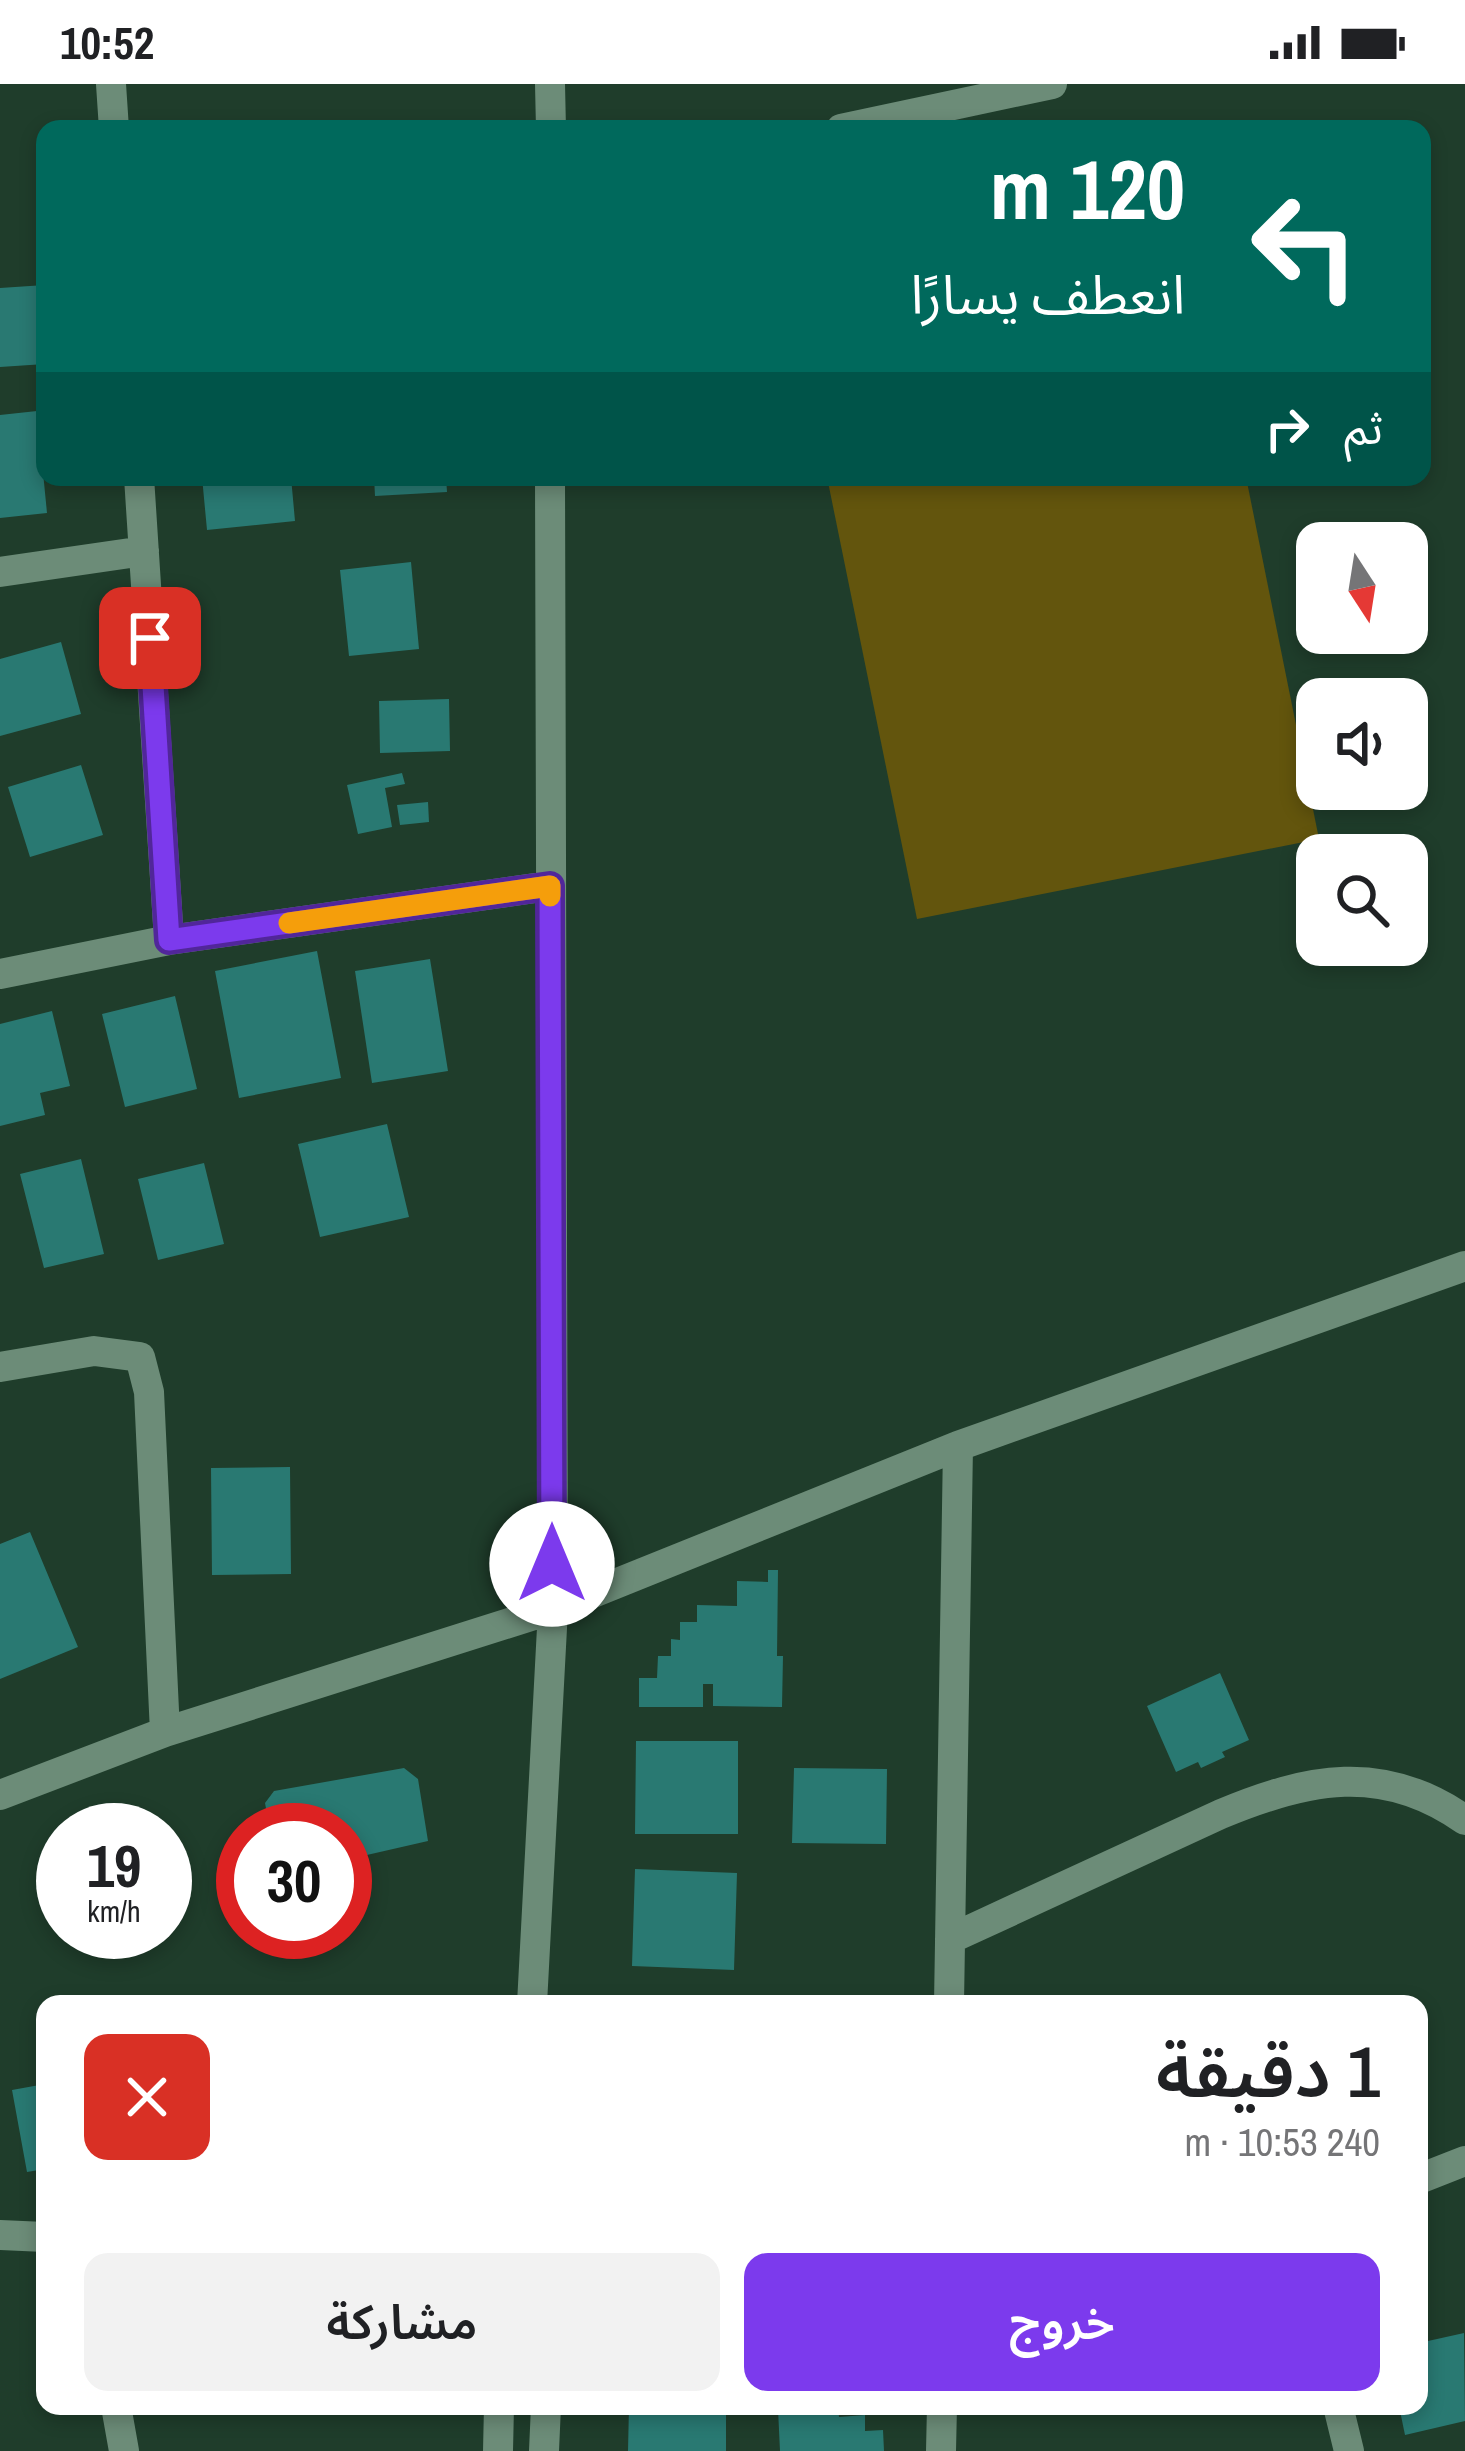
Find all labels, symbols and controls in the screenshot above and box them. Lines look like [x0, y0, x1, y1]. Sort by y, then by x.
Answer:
text: 10:52 [60, 12, 154, 73]
text: 120 m [990, 132, 1185, 245]
icon: left [1227, 168, 1383, 324]
text: انعطف يسارًا [910, 258, 1185, 331]
icon: right [1254, 396, 1320, 462]
text: ثم [1344, 397, 1383, 458]
north arrow [1296, 522, 1428, 654]
map controls [1296, 522, 1428, 966]
pin [99, 587, 201, 689]
icon: arrive [117, 605, 183, 671]
button: sound [1296, 678, 1428, 810]
button: search [1296, 834, 1428, 966]
position arrow [489, 1501, 615, 1627]
speed limit sign: 30 [216, 1803, 372, 1959]
text: 19 [87, 1825, 141, 1906]
text: km/h [87, 1891, 141, 1931]
text: 1 دقيقة [1156, 2022, 1380, 2119]
button: close [84, 2034, 210, 2160]
text: 240 m · 10:53 [1184, 2116, 1380, 2168]
button: مشاركة [84, 2253, 720, 2391]
button: خروج [744, 2253, 1380, 2391]

